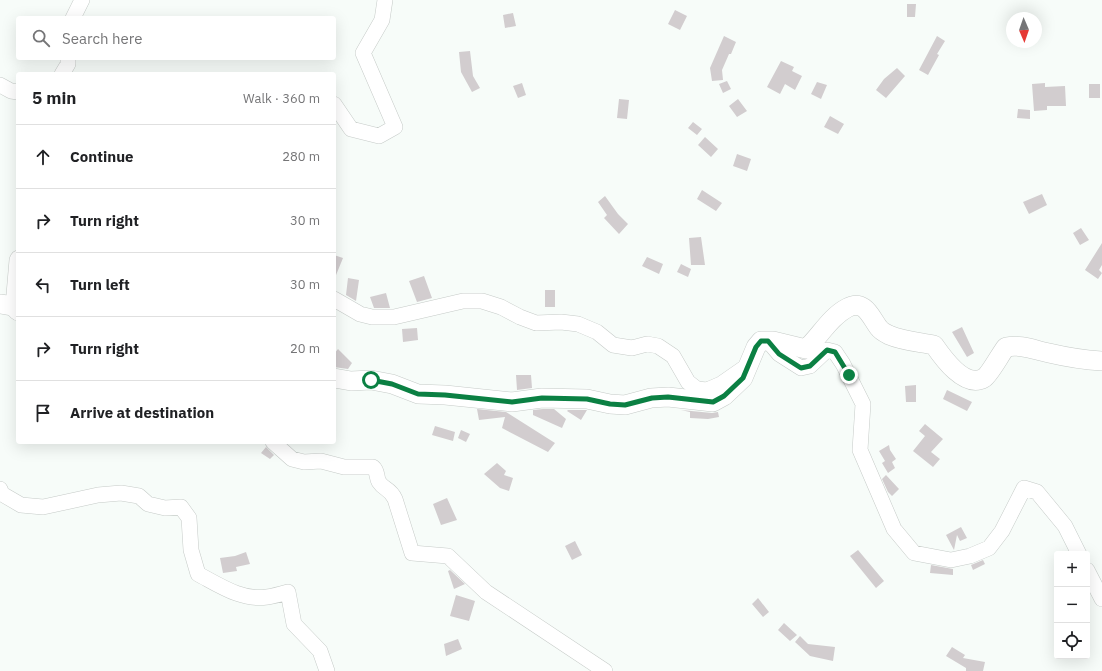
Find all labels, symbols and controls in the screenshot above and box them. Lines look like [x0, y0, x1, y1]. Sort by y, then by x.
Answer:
north arrow [1006, 12, 1042, 48]
search box [16, 16, 336, 60]
icon: search [30, 27, 52, 49]
text: Search here [62, 29, 142, 48]
text: 5 min [32, 87, 76, 109]
text: Walk · 360 m [243, 90, 320, 107]
icon: ahead [32, 146, 54, 168]
text: Continue [70, 147, 134, 166]
text: 280 m [282, 148, 320, 165]
icon: right [32, 210, 54, 232]
text: Turn right [70, 211, 139, 230]
text: 30 m [290, 212, 320, 229]
icon: left [32, 274, 54, 296]
text: Turn left [70, 275, 130, 294]
text: 30 m [290, 276, 320, 293]
icon: right [32, 338, 54, 360]
text: Turn right [70, 339, 139, 358]
text: 20 m [290, 340, 320, 357]
route end [840, 366, 858, 384]
route start [362, 371, 380, 389]
icon: arrive [32, 402, 54, 424]
text: Arrive at destination [70, 403, 214, 422]
map controls [1054, 551, 1090, 659]
button: + [1054, 551, 1090, 587]
button: − [1054, 587, 1090, 623]
button: locate [1054, 623, 1090, 659]

